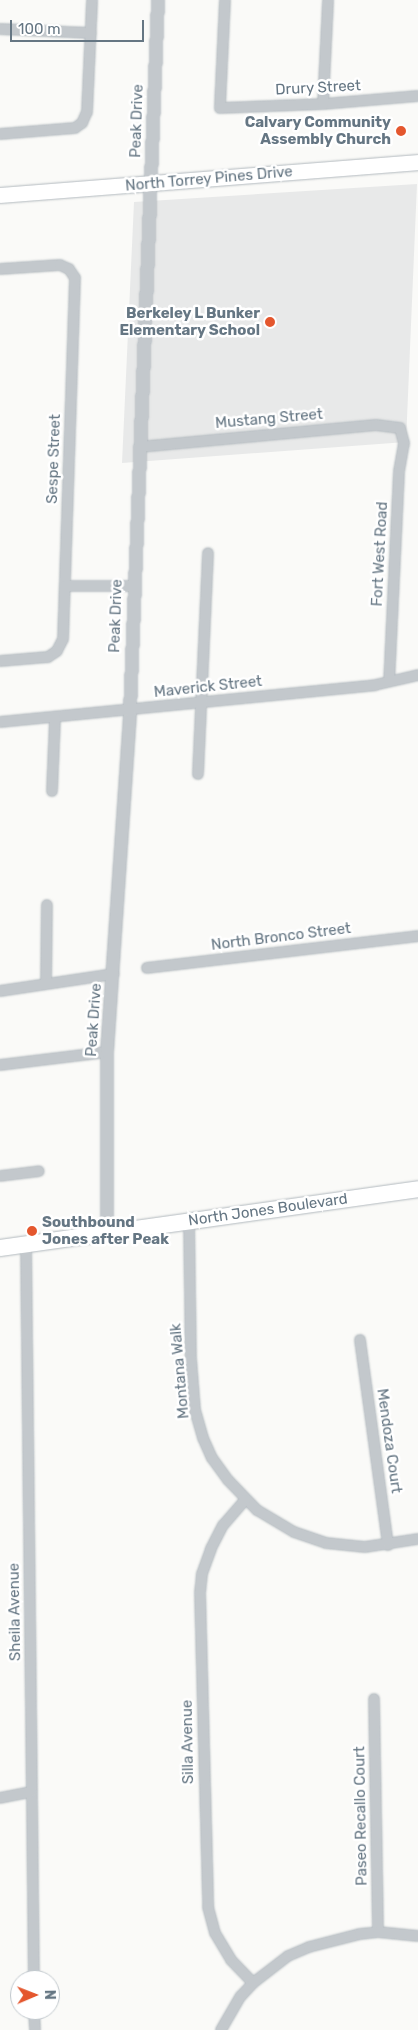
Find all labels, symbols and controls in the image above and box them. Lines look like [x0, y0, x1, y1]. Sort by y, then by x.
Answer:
scale bar [12, 10, 146, 42]
text: 100 m [18, 20, 60, 38]
street label: Drury Street [275, 77, 361, 99]
street label: Peak Drive [127, 84, 147, 158]
place label: Calvary Community Assembly Church [244, 113, 391, 148]
marker: Calvary Community Assembly Church [395, 125, 407, 137]
street label: North Torrey Pines Drive [124, 163, 294, 195]
place label: Berkeley L Bunker Elementary School [119, 304, 260, 339]
marker: Berkeley L Bunker Elementary School [264, 316, 276, 328]
street label: Mustang Street [215, 405, 323, 433]
street label: Sespe Street [43, 414, 65, 504]
street label: Fort West Road [368, 501, 392, 607]
street label: Peak Drive [106, 579, 126, 653]
street label: Maverick Street [153, 672, 263, 702]
street label: North Bronco Street [210, 919, 352, 955]
street label: Peak Drive [82, 983, 106, 1057]
street label: North Jones Boulevard [187, 1190, 349, 1230]
place label: Southbound Jones after Peak [42, 1213, 169, 1248]
marker: Southbound Jones after Peak [26, 1225, 38, 1237]
street label: Montana Walk [167, 1322, 193, 1420]
street label: Mendoza Court [373, 1387, 405, 1495]
street label: Sheila Avenue [5, 1563, 25, 1661]
street label: Silla Avenue [178, 1699, 198, 1785]
street label: Paseo Recallo Court [351, 1746, 371, 1886]
north arrow [10, 1970, 60, 2020]
text: N [41, 1990, 58, 2000]

